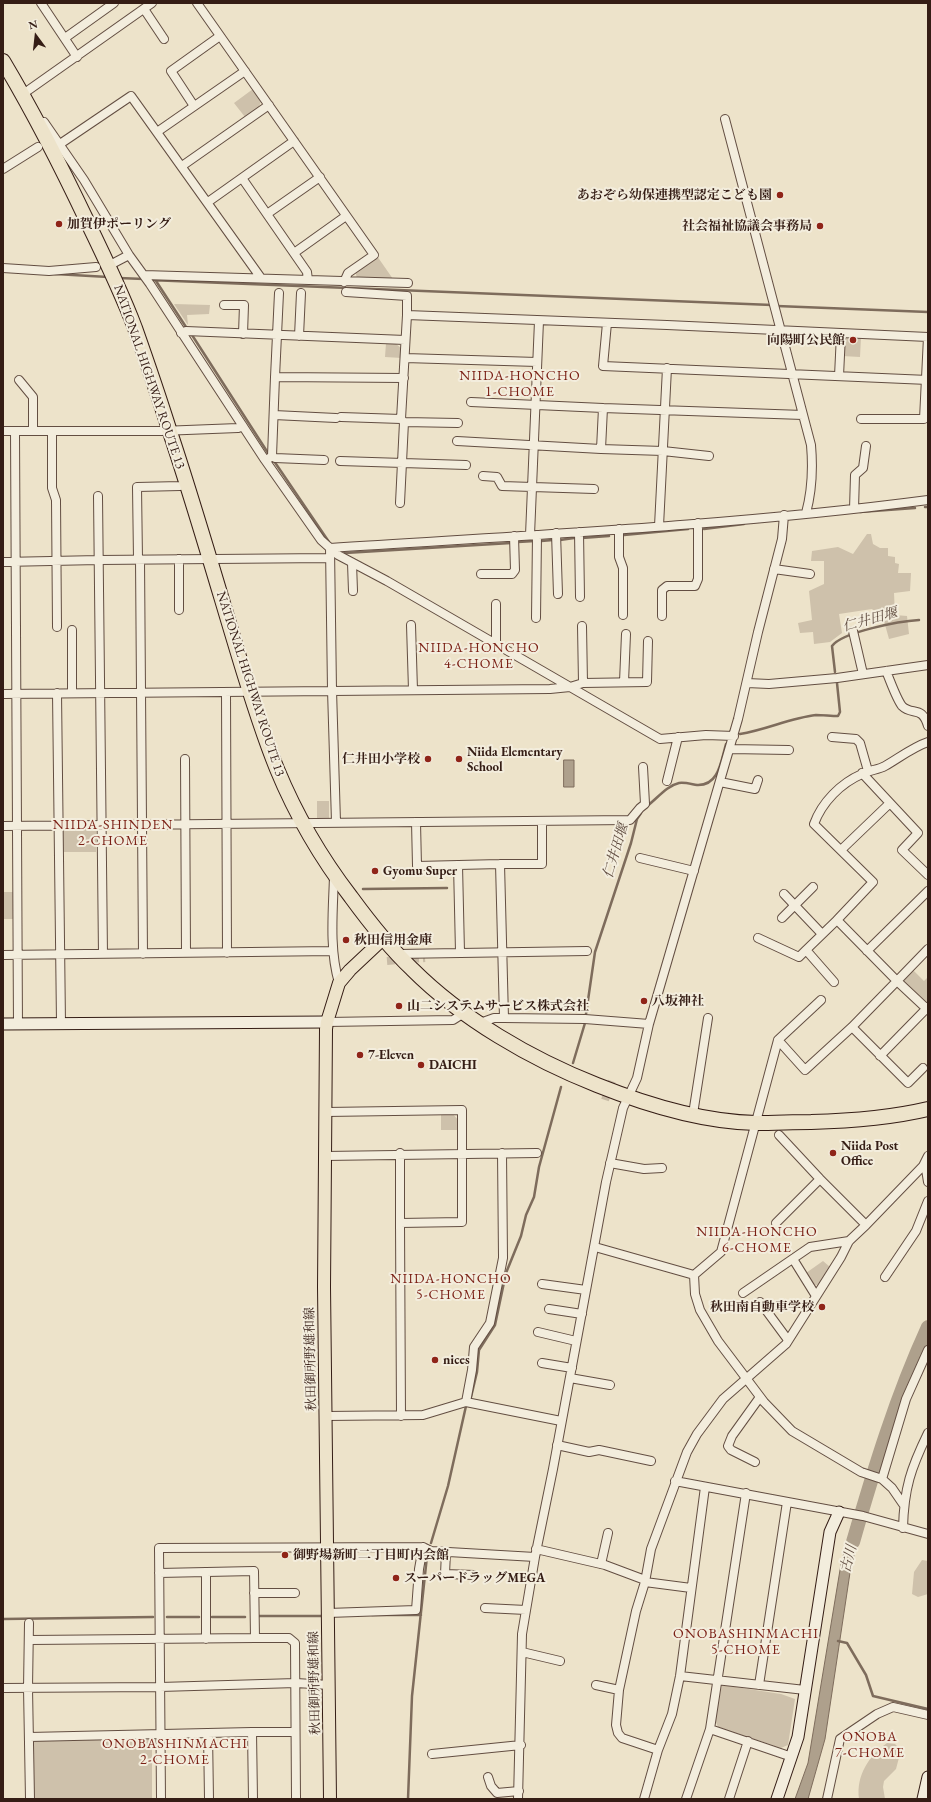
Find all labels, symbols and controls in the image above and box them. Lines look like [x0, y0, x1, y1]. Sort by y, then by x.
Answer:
north arrow [16, 16, 56, 56]
text: N [27, 16, 39, 32]
place label: あおぞら幼保連携型認定こども園 [577, 187, 772, 203]
marker: あおぞら幼保連携型認定こども園 [775, 190, 785, 200]
place label: 加賀伊ポーリング [67, 216, 171, 232]
place label: 社会福祉協議会事務局 [682, 218, 812, 234]
marker: 加賀伊ポーリング [54, 219, 64, 229]
marker: 社会福祉協議会事務局 [815, 221, 825, 231]
street label: NATIONAL HIGHWAY ROUTE 13 [110, 283, 188, 471]
place label: 向陽町公民館 [767, 332, 845, 348]
marker: 向陽町公民館 [848, 335, 858, 345]
district label: NIIDA-HONCHO 1-CHOME [459, 368, 581, 400]
street label: NATIONAL HIGHWAY ROUTE 13 [213, 589, 287, 779]
water label: 仁井田堰 [841, 605, 899, 635]
district label: NIIDA-HONCHO 4-CHOME [418, 640, 540, 672]
place label: Niida Elementary School [467, 744, 563, 775]
place label: 仁井田小学校 [342, 751, 420, 767]
marker: 仁井田小学校 [423, 754, 433, 764]
marker: Niida Elementary School [454, 754, 464, 764]
district label: NIIDA-SHINDEN 2-CHOME [53, 817, 173, 850]
water label: 仁井田堰 [600, 822, 632, 880]
place label: Gyomu Super [383, 863, 457, 879]
marker: Gyomu Super [370, 866, 380, 876]
place label: 秋田信用金庫 [354, 932, 432, 948]
marker: 秋田信用金庫 [341, 935, 351, 945]
place label: 八坂神社 [652, 993, 704, 1009]
marker: 八坂神社 [639, 996, 649, 1006]
place label: 山二システムサービス株式会社 [407, 998, 589, 1014]
marker: 山二システムサービス株式会社 [394, 1001, 404, 1011]
place label: 7-Eleven [368, 1047, 414, 1063]
marker: 7-Eleven [355, 1050, 365, 1060]
place label: DAICHI [429, 1057, 477, 1073]
marker: DAICHI [416, 1060, 426, 1070]
place label: Niida Post Office [841, 1138, 898, 1169]
marker: Niida Post Office [828, 1148, 838, 1158]
district label: NIIDA-HONCHO 6-CHOME [696, 1224, 818, 1256]
district label: NIIDA-HONCHO 5-CHOME [390, 1271, 512, 1304]
place label: 秋田南自動車学校 [710, 1299, 814, 1315]
marker: 秋田南自動車学校 [817, 1302, 827, 1312]
street label: 秋田御所野雄和線 [302, 1307, 320, 1411]
place label: nices [443, 1352, 470, 1368]
marker: nices [430, 1355, 440, 1365]
water label: 古川 [837, 1543, 861, 1575]
place label: 御野場新町二丁目町内会館 [293, 1547, 449, 1563]
marker: 御野場新町二丁目町内会館 [280, 1550, 290, 1560]
place label: スーパードラッグMEGA [404, 1570, 545, 1586]
marker: スーパードラッグMEGA [391, 1573, 401, 1583]
district label: ONOBASHINMACHI 5-CHOME [673, 1626, 819, 1658]
street label: 秋田御所野雄和線 [306, 1631, 324, 1735]
district label: ONOBA 7-CHOME [835, 1729, 905, 1762]
district label: ONOBASHINMACHI 2-CHOME [102, 1736, 248, 1768]

